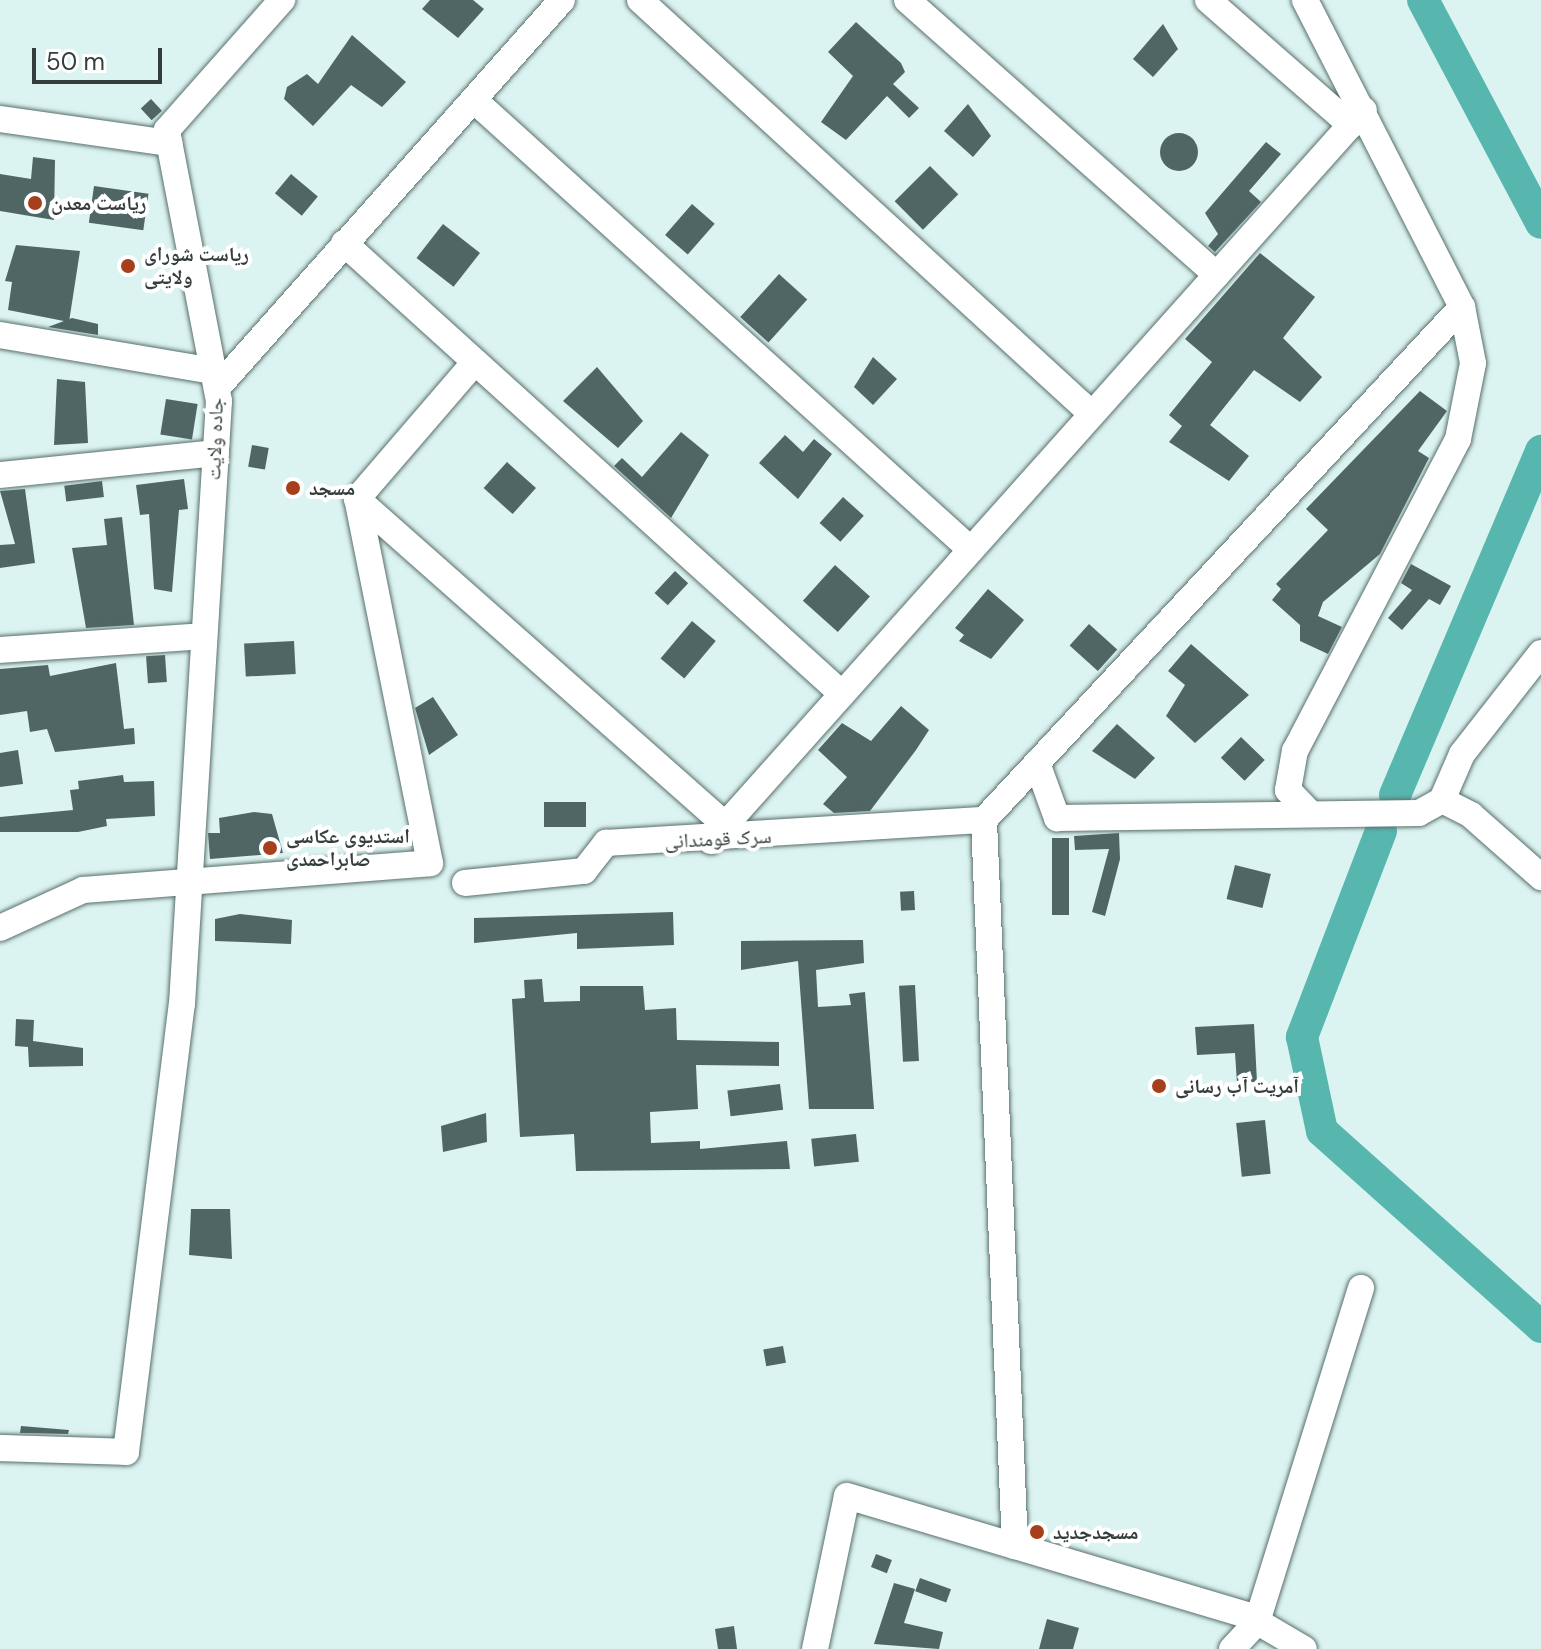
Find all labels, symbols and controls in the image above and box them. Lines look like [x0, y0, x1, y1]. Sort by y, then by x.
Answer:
scale bar [36, 32, 166, 82]
text: 50 m [46, 46, 105, 77]
place label: ریاست معدن [51, 191, 146, 215]
marker: ریاست معدن [26, 194, 44, 212]
place label: ریاست شورای ولایتی [144, 242, 249, 289]
marker: ریاست شورای ولایتی [119, 257, 137, 275]
street label: جاده ولایت [202, 397, 228, 481]
place label: مسجد [309, 476, 355, 500]
marker: مسجد [284, 479, 302, 497]
place label: استدیوی عکاسی صابراحمدی [286, 824, 410, 871]
street label: سرک قومندانی [664, 824, 772, 854]
marker: استدیوی عکاسی صابراحمدی [261, 839, 279, 857]
place label: آمریت آب رسانی [1175, 1074, 1299, 1098]
marker: آمریت آب رسانی [1150, 1077, 1168, 1095]
place label: مسجدجدید [1053, 1520, 1138, 1544]
marker: مسجدجدید [1028, 1523, 1046, 1541]

